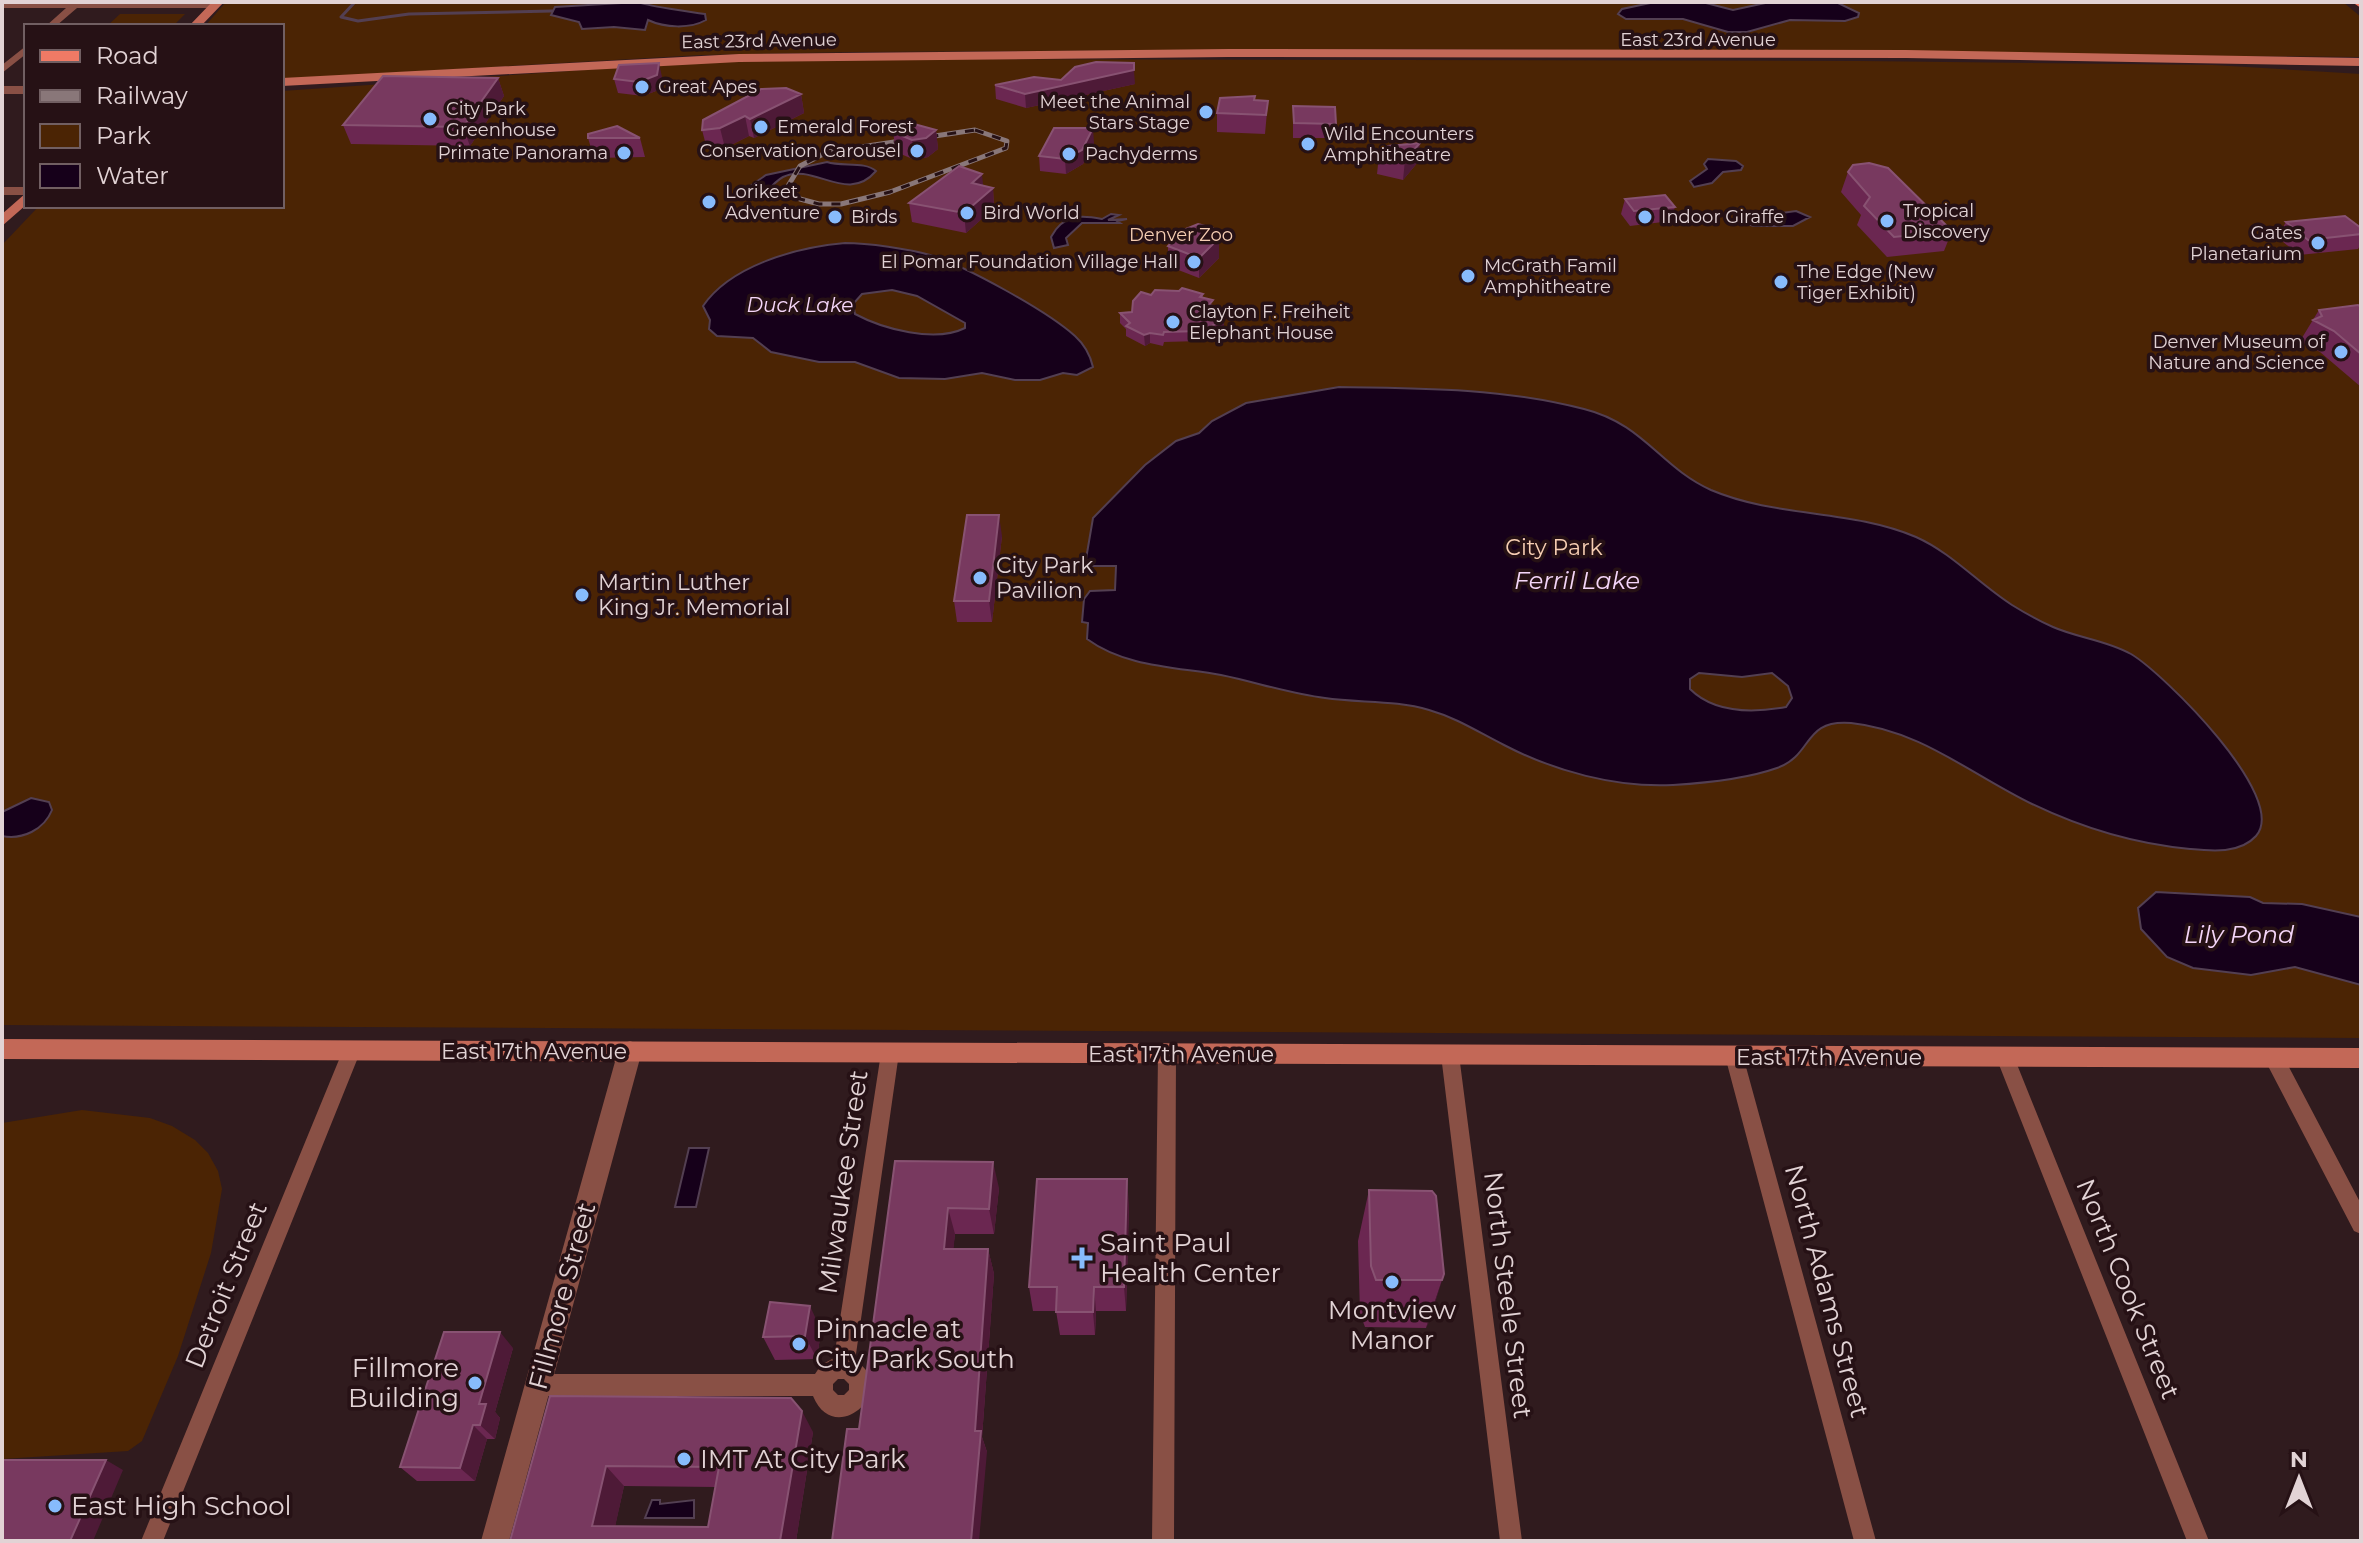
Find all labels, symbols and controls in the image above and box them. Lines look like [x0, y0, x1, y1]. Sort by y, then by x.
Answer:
legend [24, 24, 284, 208]
street label: East 23rd Avenue [681, 29, 837, 53]
street label: East 23rd Avenue [1620, 29, 1776, 51]
text: Road [96, 41, 159, 70]
place label: Great Apes [658, 76, 757, 98]
marker: Great Apes [633, 78, 651, 96]
text: Railway [96, 81, 188, 110]
place label: Meet the Animal Stars Stage [1040, 91, 1190, 134]
place label: City Park Greenhouse [446, 98, 556, 141]
marker: Meet the Animal Stars Stage [1197, 103, 1215, 121]
marker: City Park Greenhouse [421, 110, 439, 128]
place label: Emerald Forest [777, 116, 914, 138]
marker: Emerald Forest [752, 118, 770, 136]
text: Park [96, 121, 151, 150]
place label: Wild Encounters Amphitheatre [1324, 123, 1474, 166]
marker: Wild Encounters Amphitheatre [1299, 135, 1317, 153]
place label: Conservation Carousel [700, 140, 901, 162]
place label: Primate Panorama [438, 142, 608, 164]
marker: Conservation Carousel [908, 142, 926, 160]
place label: Pachyderms [1085, 143, 1198, 165]
marker: Primate Panorama [615, 144, 633, 162]
marker: Pachyderms [1060, 145, 1078, 163]
text: Water [96, 161, 169, 190]
place label: Lorikeet Adventure [725, 181, 820, 224]
marker: Lorikeet Adventure [700, 193, 718, 211]
place label: Tropical Discovery [1903, 200, 1990, 243]
place label: Bird World [983, 202, 1080, 224]
marker: Bird World [958, 204, 976, 222]
place label: Birds [851, 206, 898, 228]
place label: Indoor Giraffe [1661, 206, 1784, 228]
marker: Birds [826, 208, 844, 226]
marker: Indoor Giraffe [1636, 208, 1654, 226]
marker: Tropical Discovery [1878, 212, 1896, 230]
place label: Gates Planetarium [2190, 222, 2302, 265]
park label: Denver Zoo [1129, 224, 1233, 246]
marker: Gates Planetarium [2309, 234, 2327, 252]
place label: El Pomar Foundation Village Hall [881, 251, 1178, 273]
marker: El Pomar Foundation Village Hall [1185, 253, 1203, 271]
place label: McGrath Famil Amphitheatre [1484, 255, 1617, 298]
place label: The Edge (New Tiger Exhibit) [1797, 261, 1934, 304]
marker: McGrath Famil Amphitheatre [1459, 267, 1477, 285]
marker: The Edge (New Tiger Exhibit) [1772, 273, 1790, 291]
water label: Duck Lake [747, 293, 853, 317]
place label: Clayton F. Freiheit Elephant House [1189, 301, 1351, 344]
marker: Clayton F. Freiheit Elephant House [1164, 313, 1182, 331]
place label: Denver Museum of Nature and Science [2148, 331, 2326, 374]
marker: Denver Museum of Nature and Science [2332, 343, 2350, 361]
park label: City Park [1505, 534, 1604, 561]
place label: City Park Pavilion [996, 552, 1094, 604]
water label: Ferril Lake [1514, 566, 1640, 595]
place label: Martin Luther King Jr. Memorial [598, 569, 790, 621]
marker: City Park Pavilion [971, 569, 989, 587]
marker: Martin Luther King Jr. Memorial [573, 586, 591, 604]
water label: Lily Pond [2184, 920, 2295, 949]
street label: East 17th Avenue [441, 1038, 627, 1065]
street label: East 17th Avenue [1088, 1041, 1274, 1068]
street label: East 17th Avenue [1736, 1044, 1922, 1071]
street label: Milwaukee Street [811, 1068, 875, 1296]
street label: North Adams Street [1778, 1161, 1876, 1421]
street label: North Steele Street [1477, 1170, 1539, 1420]
street label: North Cook Street [2069, 1174, 2187, 1404]
street label: Detroit Street [178, 1197, 274, 1373]
street label: Fillmore Street [522, 1199, 602, 1393]
place label: Saint Paul Health Center [1100, 1227, 1281, 1289]
marker: Saint Paul Health Center [1071, 1247, 1093, 1269]
marker: Montview Manor [1383, 1273, 1401, 1291]
place label: Montview Manor [1328, 1294, 1456, 1356]
place label: Pinnacle at City Park South [815, 1313, 1015, 1375]
marker: Pinnacle at City Park South [790, 1335, 808, 1353]
place label: Fillmore Building [348, 1352, 459, 1414]
marker: Fillmore Building [466, 1374, 484, 1392]
north arrow [2259, 1439, 2339, 1519]
place label: IMT At City Park [700, 1443, 906, 1475]
text: N [2290, 1446, 2308, 1473]
marker: IMT At City Park [675, 1450, 693, 1468]
place label: East High School [71, 1490, 292, 1522]
marker: East High School [46, 1497, 64, 1515]

